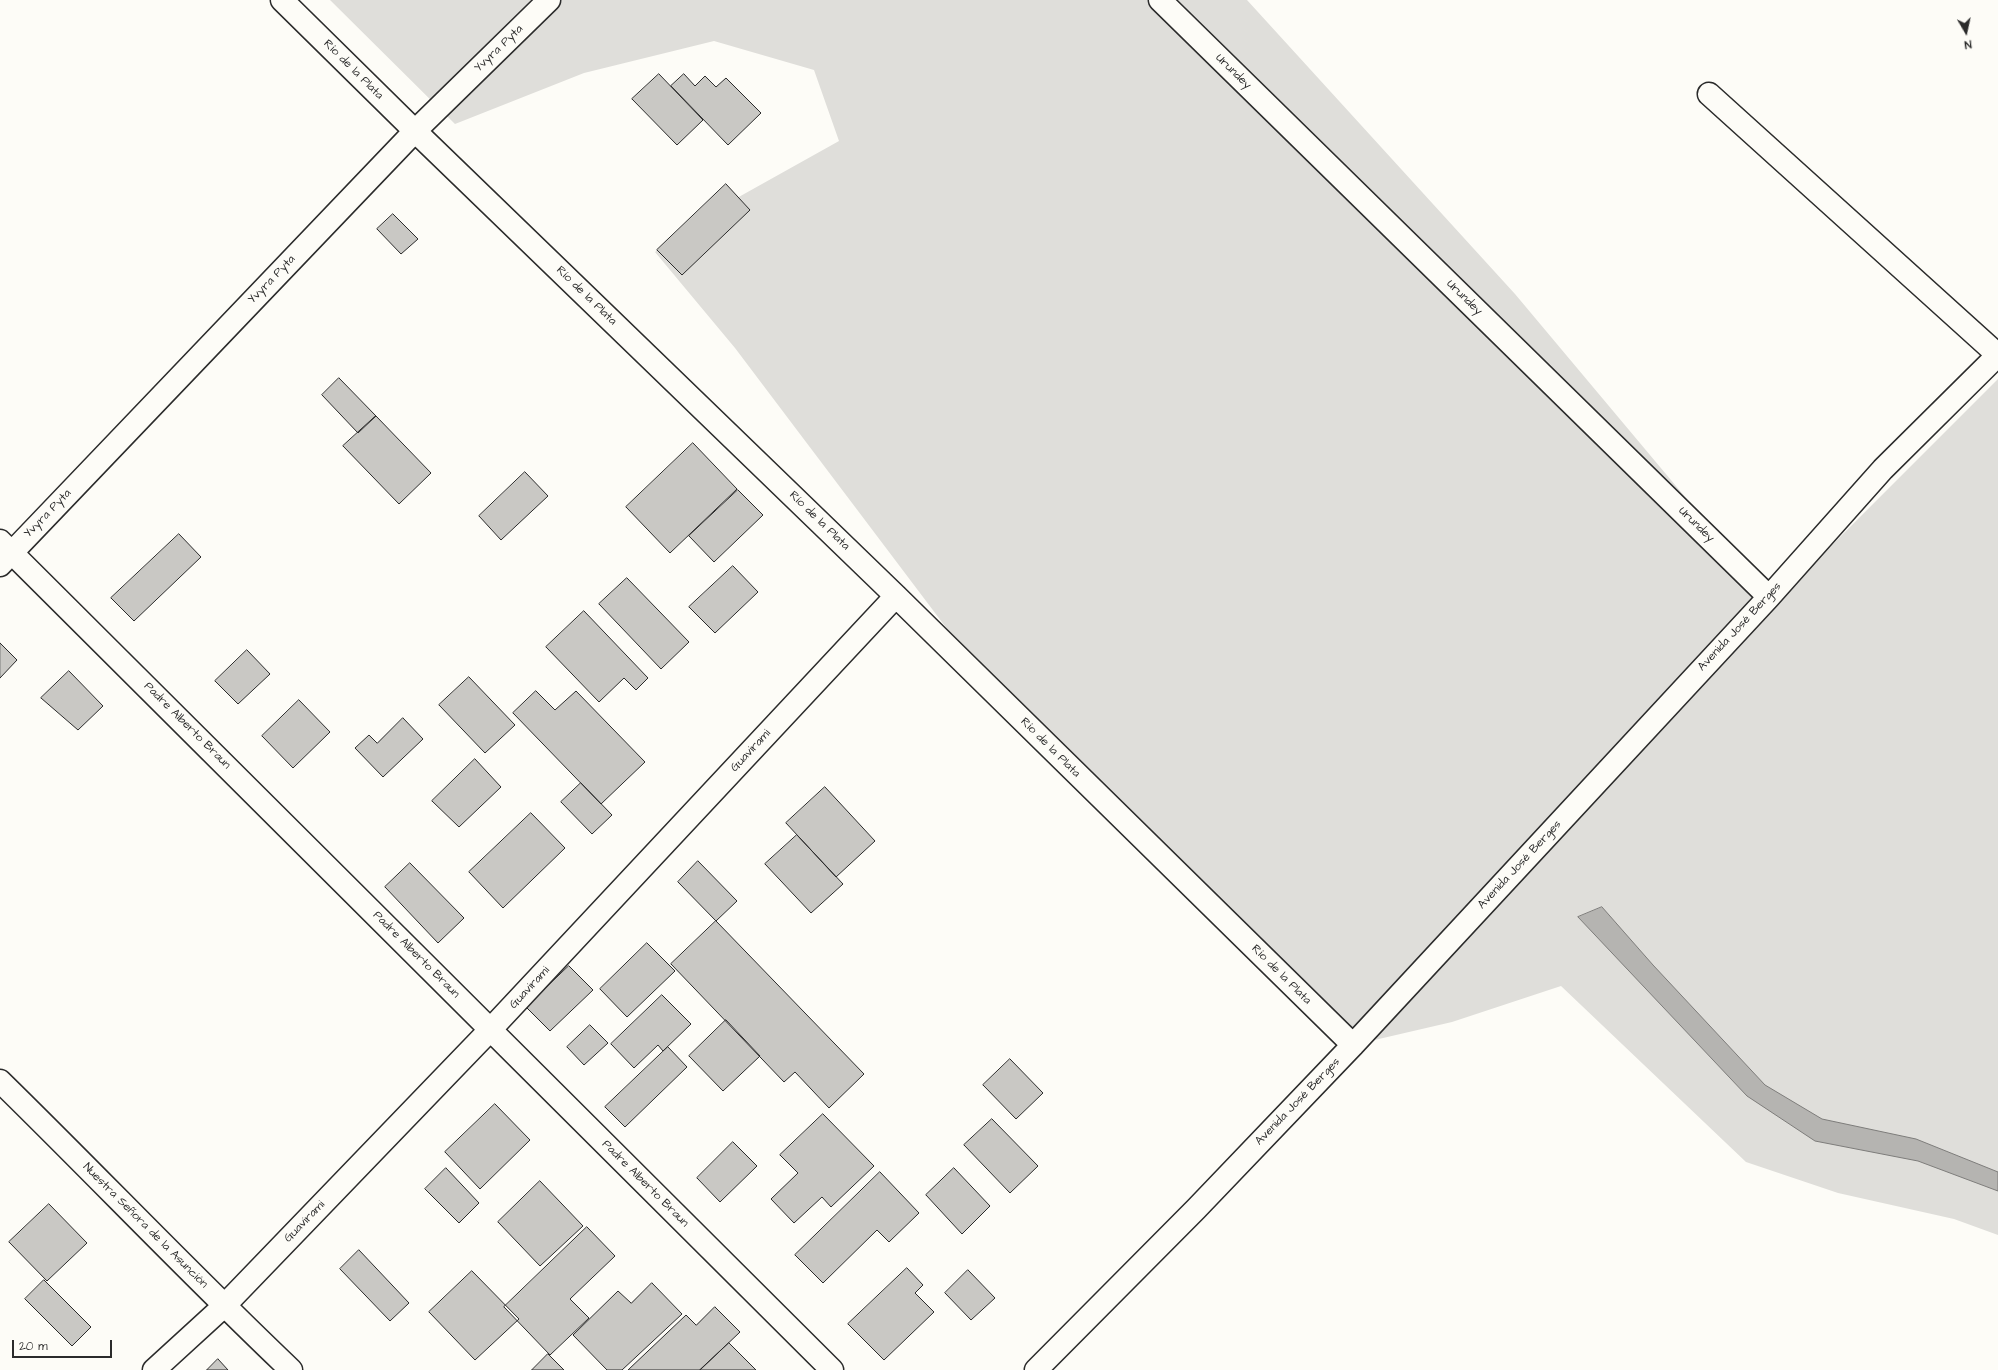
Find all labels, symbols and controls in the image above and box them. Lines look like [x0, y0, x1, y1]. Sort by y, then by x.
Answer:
north arrow [1946, 12, 1986, 52]
street label: Yvyra Pyta [472, 22, 526, 76]
text: N [1963, 36, 1973, 52]
street label: Río de la Plata [320, 37, 386, 103]
street label: Urundey [1212, 51, 1254, 93]
street label: Yvyra Pyta [245, 253, 299, 307]
street label: Río de la Plata [553, 263, 619, 329]
street label: Urundey [1443, 277, 1485, 319]
street label: Yvyra Pyta [21, 487, 75, 541]
street label: Río de la Plata [786, 488, 852, 554]
street label: Urundey [1675, 504, 1717, 546]
street label: Avenida José Berges [1695, 580, 1785, 674]
street label: Padre Alberto Braun [141, 680, 233, 772]
street label: Río de la Plata [1017, 715, 1083, 781]
street label: Guavirami [728, 727, 774, 775]
street label: Avenida José Berges [1475, 818, 1565, 912]
street label: Padre Alberto Braun [370, 909, 462, 1001]
street label: Río de la Plata [1248, 942, 1314, 1008]
street label: Guavirami [507, 964, 553, 1012]
street label: Avenida José Berges [1253, 1055, 1343, 1149]
street label: Padre Alberto Braun [599, 1138, 691, 1230]
street label: Nuestra Señora de la Asunción [79, 1160, 211, 1292]
street label: Guavirami [282, 1198, 328, 1246]
scale bar [14, 1332, 114, 1358]
text: 20 m [19, 1338, 48, 1355]

